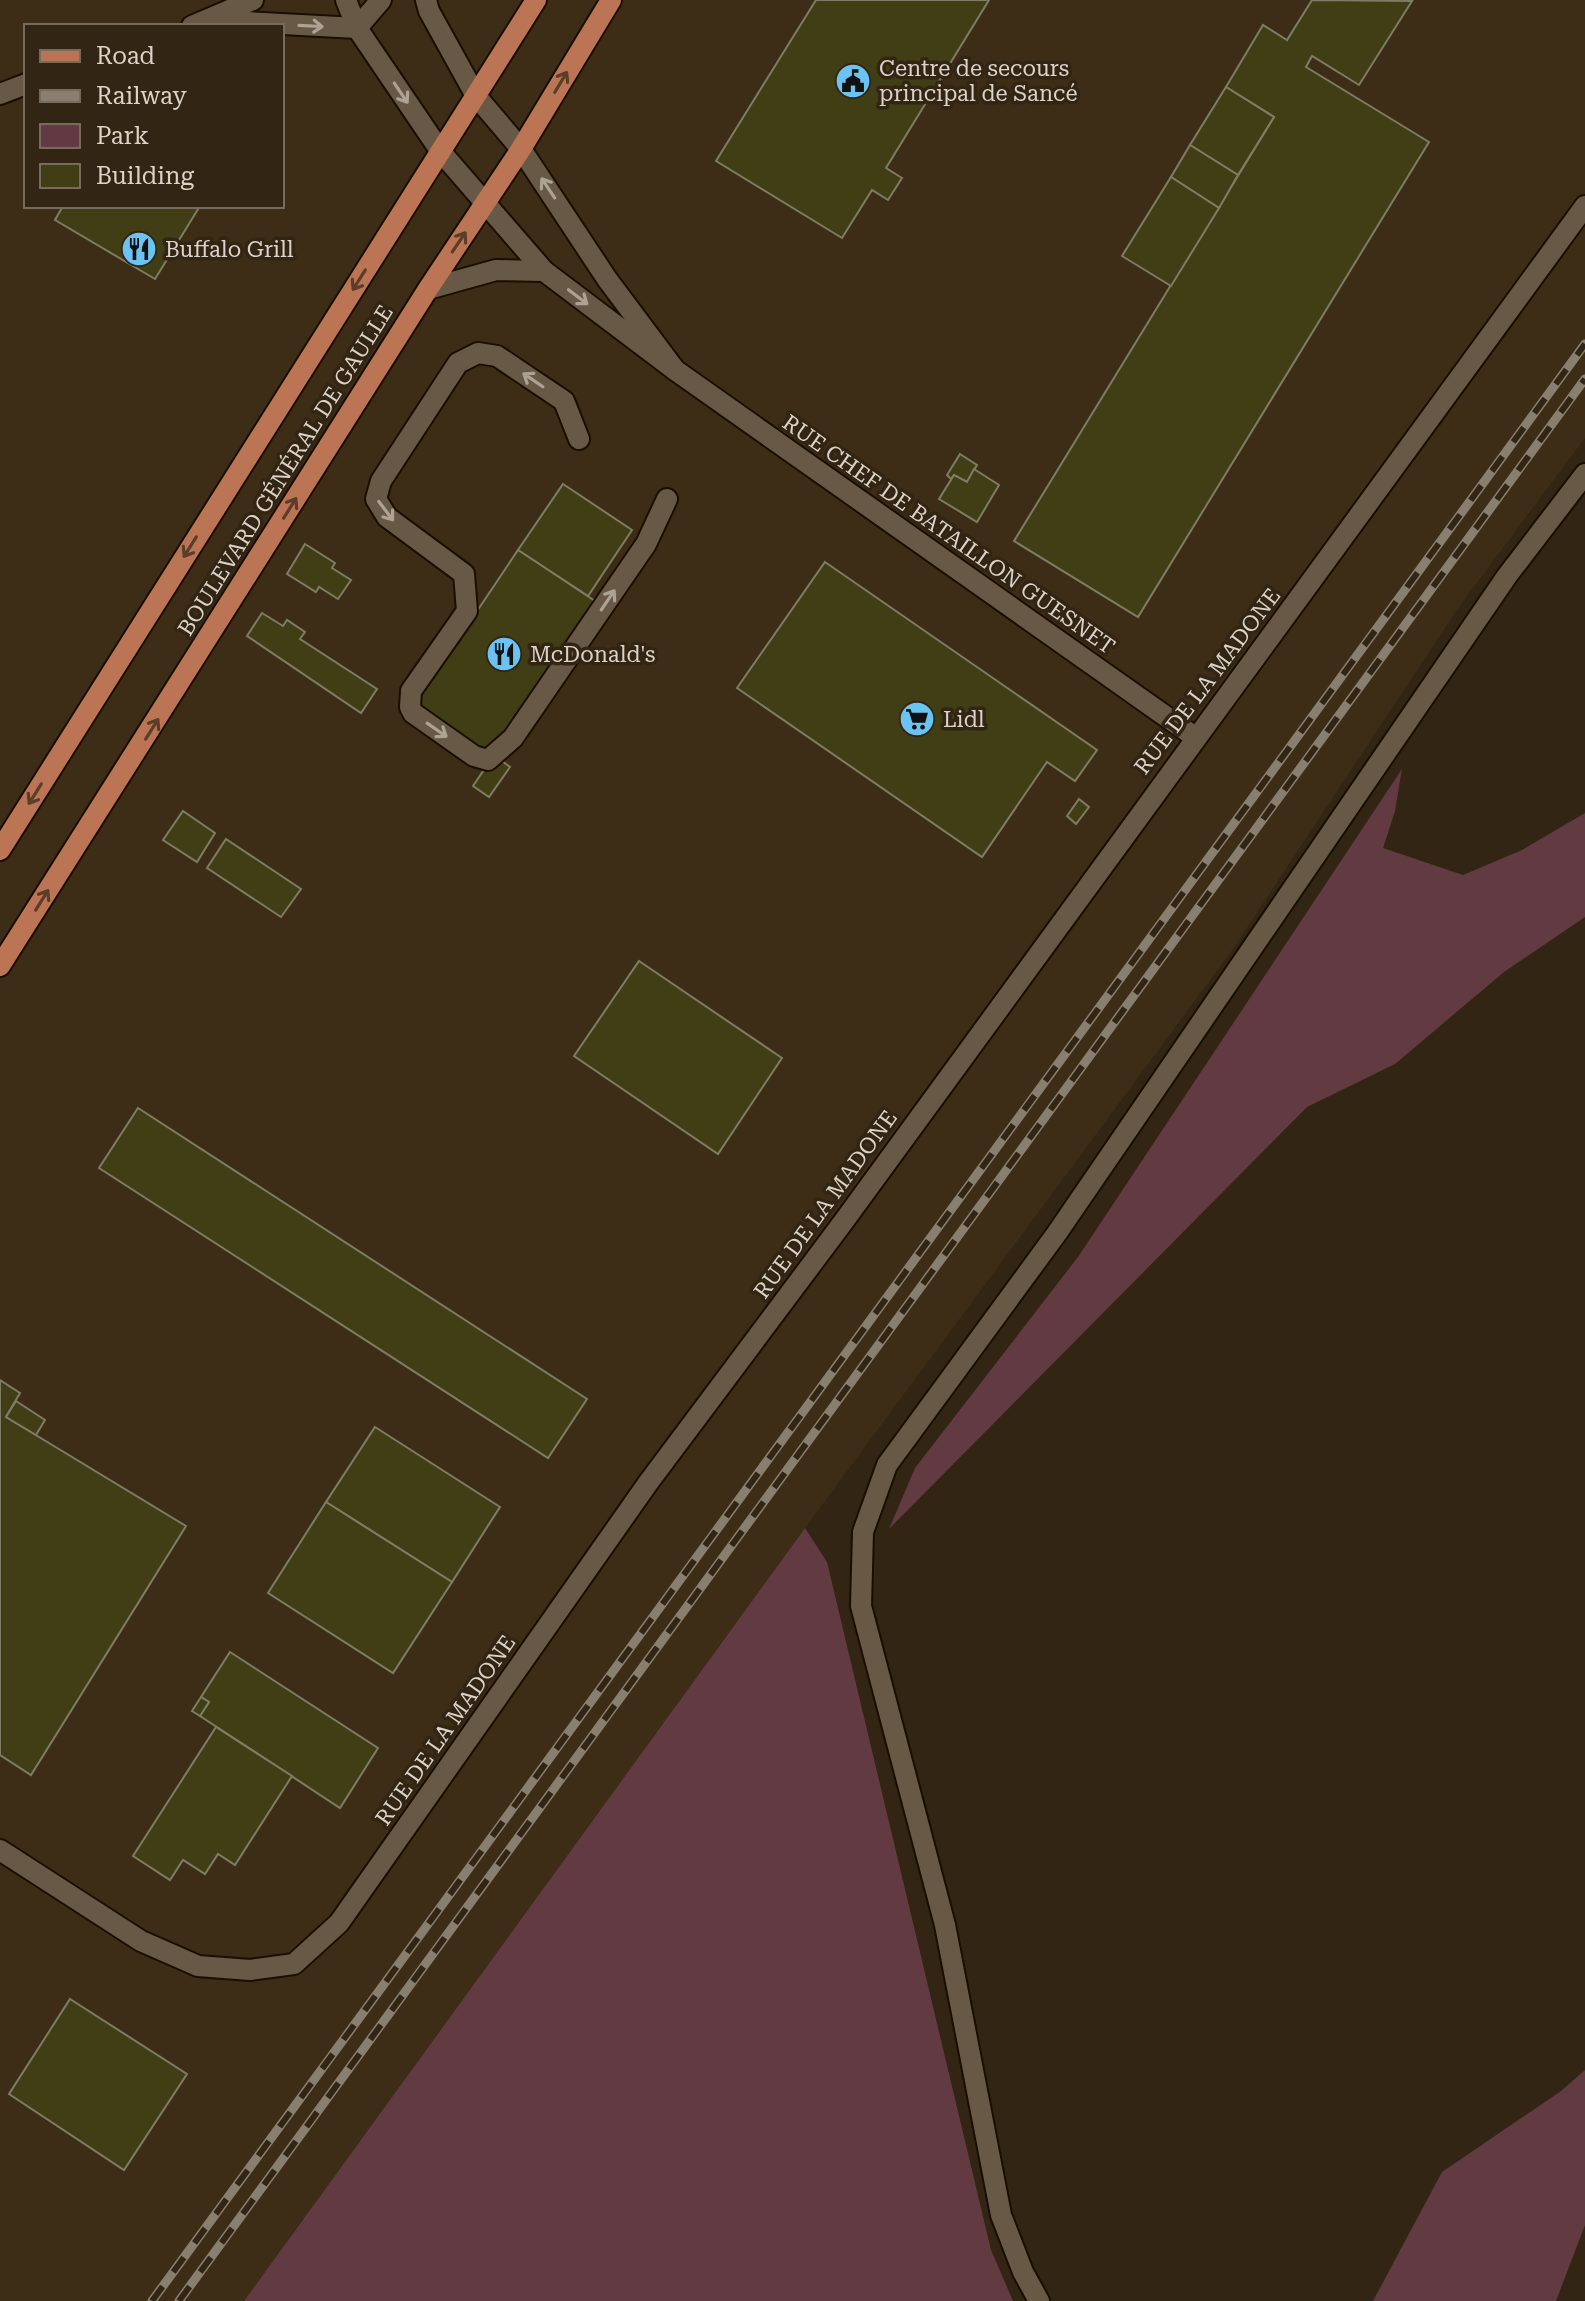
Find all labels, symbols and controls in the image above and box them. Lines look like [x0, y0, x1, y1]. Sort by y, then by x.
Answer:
one-way arrow [297, 19, 324, 34]
legend [24, 24, 284, 208]
text: Road [96, 42, 155, 70]
place label: Centre de secours principal de Sancé [879, 56, 1077, 106]
public building icon: Centre de secours principal de Sancé [834, 62, 872, 100]
one-way arrow [554, 71, 570, 94]
one-way arrow [393, 81, 409, 104]
text: Railway [96, 82, 187, 110]
text: Park [96, 122, 149, 150]
text: Building [96, 162, 194, 190]
one-way arrow [539, 177, 555, 200]
restaurant icon: Buffalo Grill [120, 230, 158, 268]
one-way arrow [451, 231, 468, 253]
place label: Buffalo Grill [165, 237, 294, 262]
one-way arrow [351, 269, 368, 291]
one-way arrow [567, 288, 589, 305]
street label: BOULEVARD GÉNÉRAL DE GAULLE [172, 300, 398, 640]
one-way arrow [522, 372, 545, 388]
street label: RUE CHEF DE BATAILLON GUESNET [778, 410, 1120, 659]
one-way arrow [281, 498, 298, 520]
one-way arrow [377, 500, 394, 521]
one-way arrow [182, 536, 199, 558]
street label: RUE DE LA MADONE [1129, 583, 1285, 779]
one-way arrow [600, 590, 616, 612]
restaurant icon: McDonald's [485, 635, 523, 673]
place label: McDonald's [530, 642, 655, 667]
supermarket icon: Lidl [898, 700, 936, 738]
place label: Lidl [943, 707, 985, 732]
one-way arrow [143, 718, 160, 740]
one-way arrow [425, 722, 447, 738]
one-way arrow [27, 782, 43, 805]
one-way arrow [34, 889, 50, 912]
street label: RUE DE LA MADONE [749, 1105, 902, 1303]
street label: RUE DE LA MADONE [370, 1630, 521, 1830]

